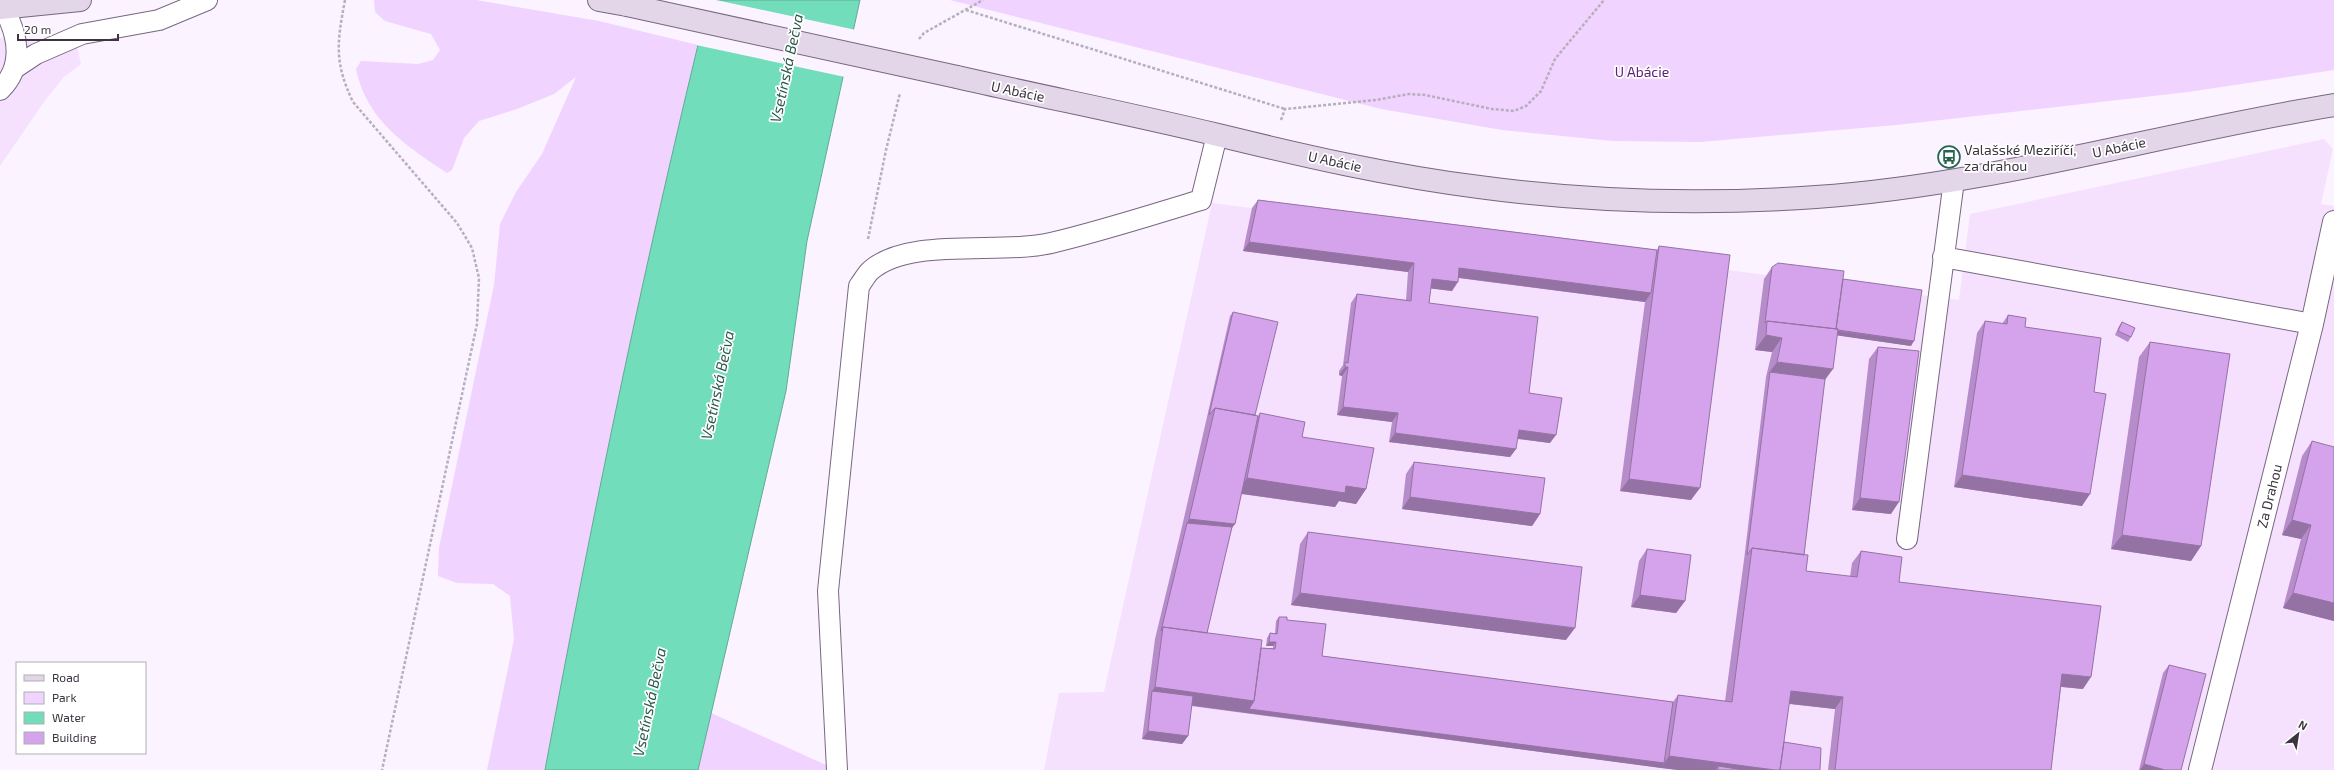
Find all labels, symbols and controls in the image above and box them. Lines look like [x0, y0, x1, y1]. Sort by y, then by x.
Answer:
water label: Vsetínská Bečva [766, 12, 806, 124]
scale bar [18, 16, 118, 42]
text: 20 m [24, 22, 51, 36]
park label: U Abácie [1615, 63, 1669, 80]
street label: U Abácie [990, 77, 1046, 105]
street label: U Abácie [2091, 133, 2147, 161]
place label: Valašské Meziříčí, za drahou [1964, 141, 2076, 174]
bus stop icon: Valašské Meziříčí, za drahou [1936, 144, 1962, 170]
street label: U Abácie [1307, 147, 1363, 175]
water label: Vsetínská Bečva [697, 329, 737, 441]
street label: Za Drahou [2253, 462, 2285, 530]
water label: Vsetínská Bečva [629, 646, 669, 758]
legend [16, 662, 146, 754]
text: Road [52, 670, 80, 684]
text: Park [52, 690, 77, 704]
text: Water [52, 710, 86, 724]
north arrow [2278, 714, 2318, 754]
text: N [2297, 717, 2310, 733]
text: Building [52, 730, 97, 744]

